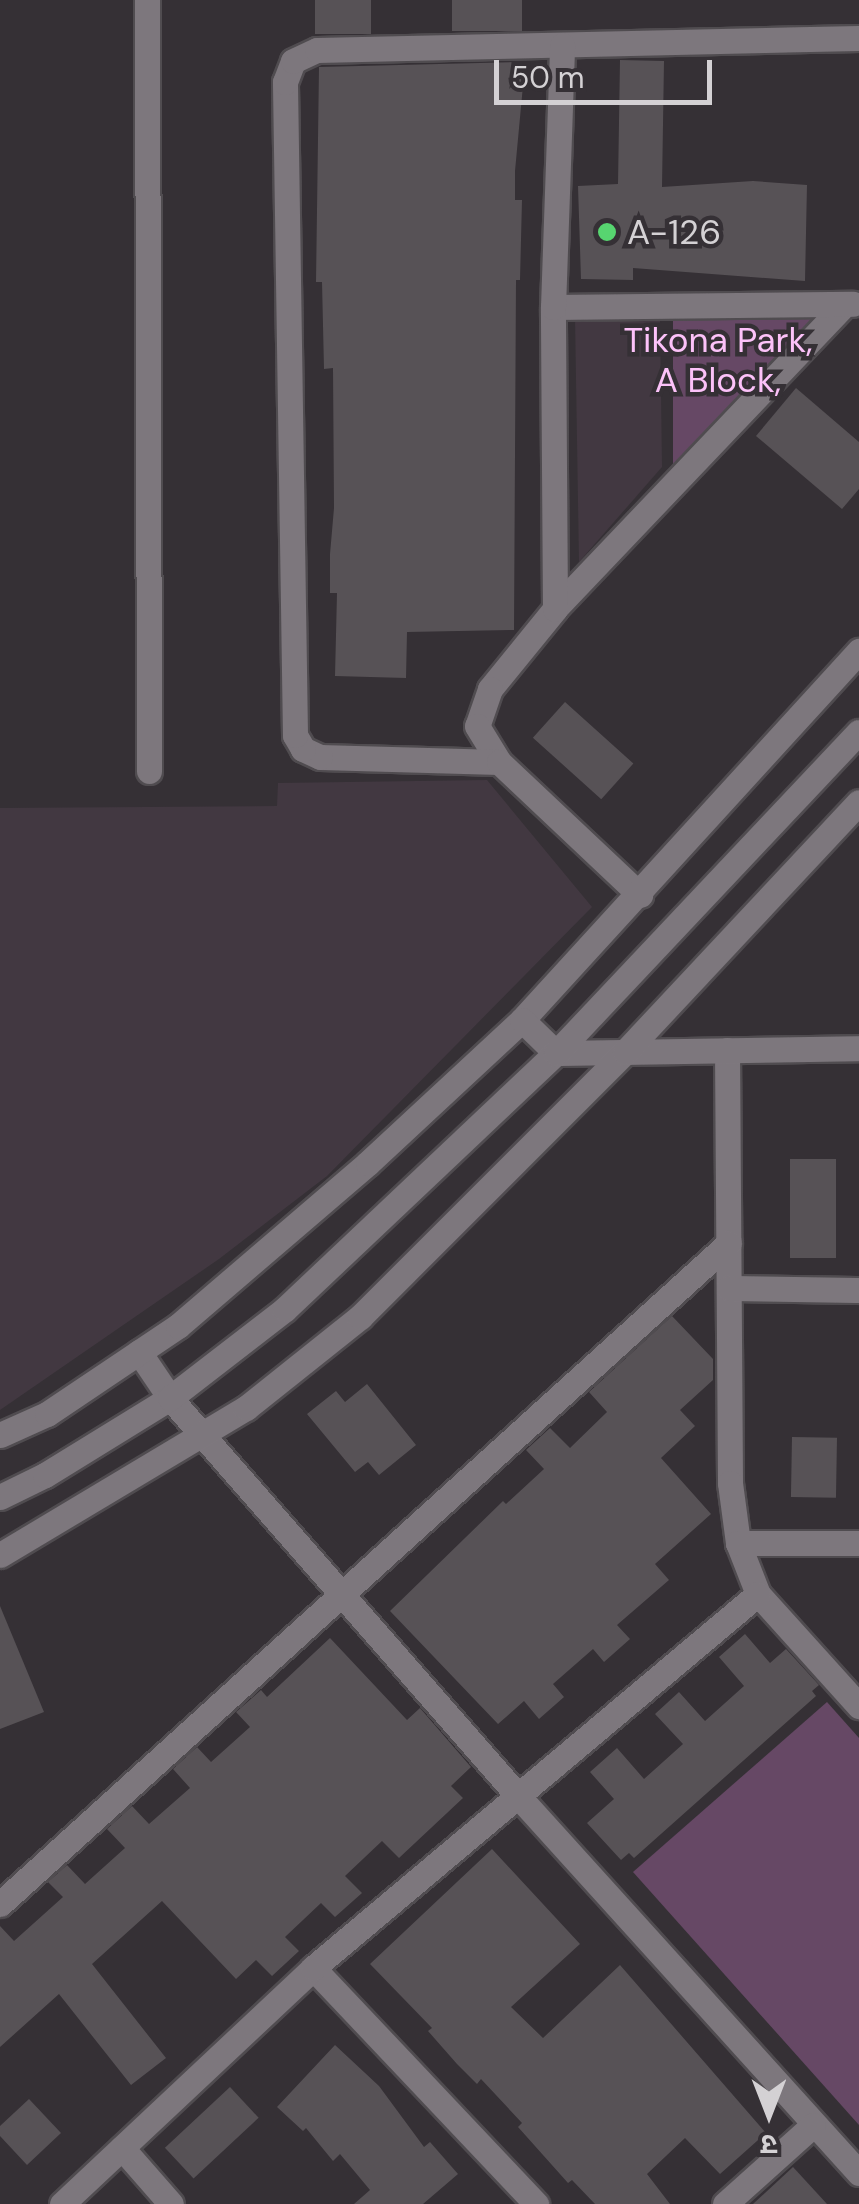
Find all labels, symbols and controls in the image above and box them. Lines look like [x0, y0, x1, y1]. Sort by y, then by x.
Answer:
scale bar [499, 40, 716, 102]
text: 50 m [511, 58, 585, 97]
place label: A-126 [627, 211, 721, 253]
marker: A-126 [596, 221, 618, 243]
park label: Tikona Park, A Block, [623, 319, 813, 401]
north arrow [719, 2064, 819, 2164]
text: उ [761, 2126, 777, 2163]

